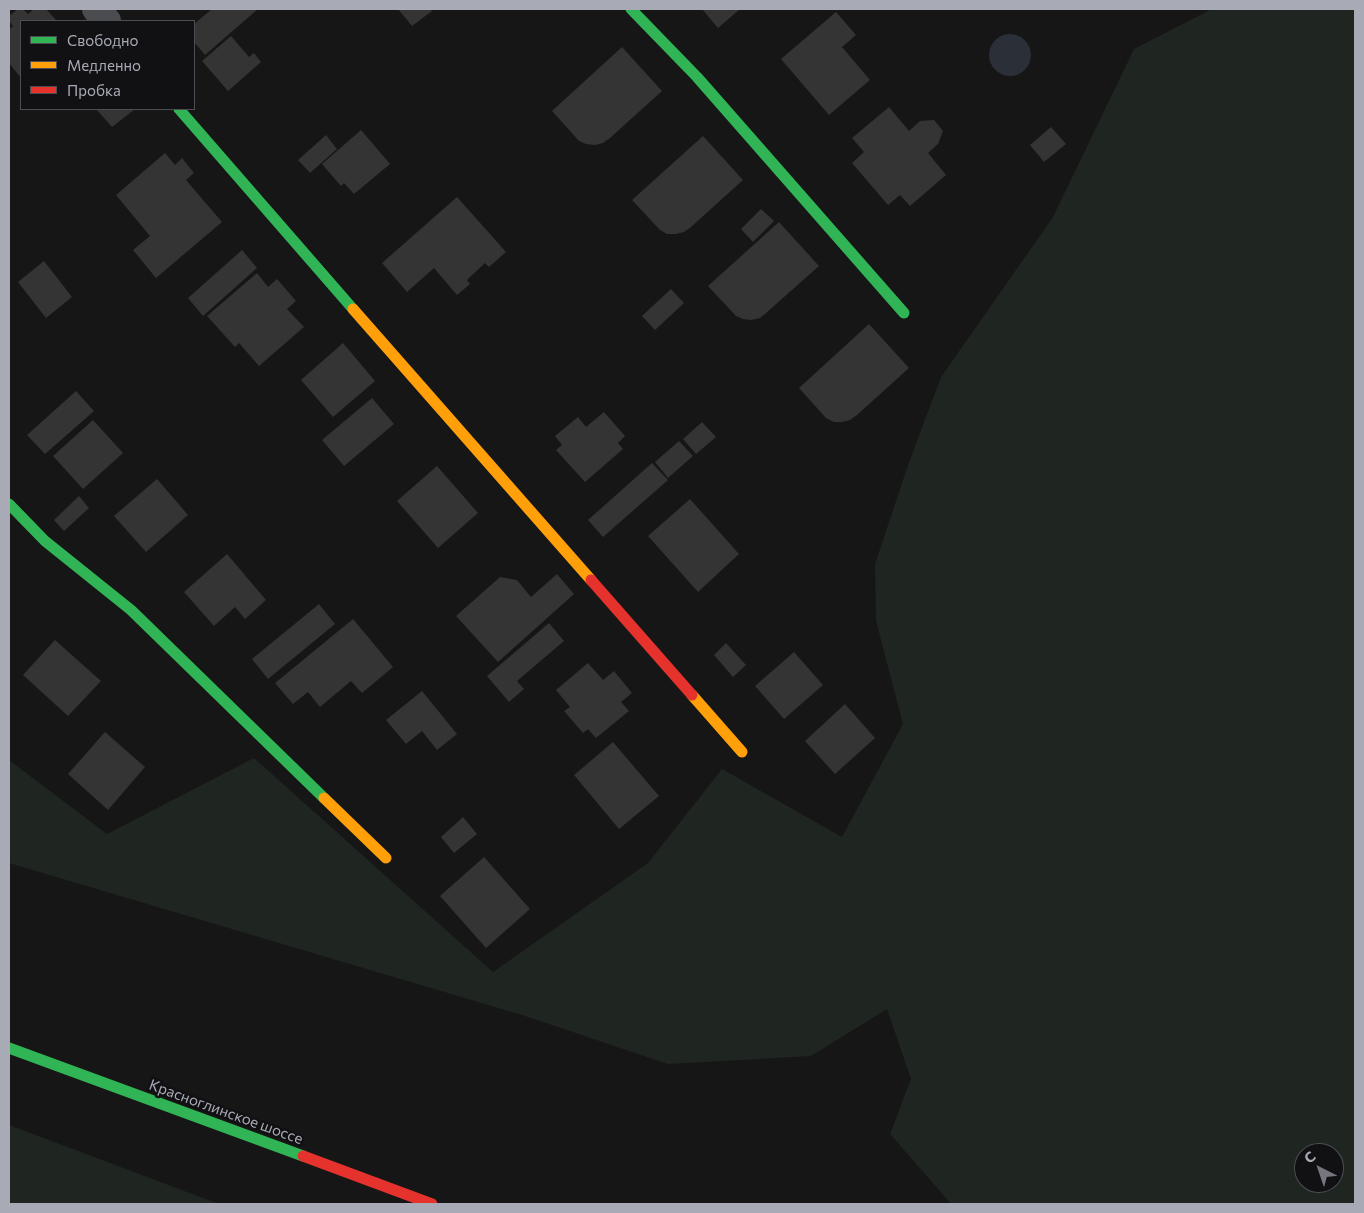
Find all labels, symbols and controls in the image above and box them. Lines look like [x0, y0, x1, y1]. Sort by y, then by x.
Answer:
legend [20, 20, 195, 110]
text: Свободно [67, 31, 138, 49]
text: Медленно [67, 56, 141, 74]
text: Пробка [67, 81, 121, 99]
street label: Красноглинское шоссе [147, 1076, 305, 1148]
north arrow [1294, 1143, 1344, 1193]
text: С [1300, 1148, 1319, 1167]

